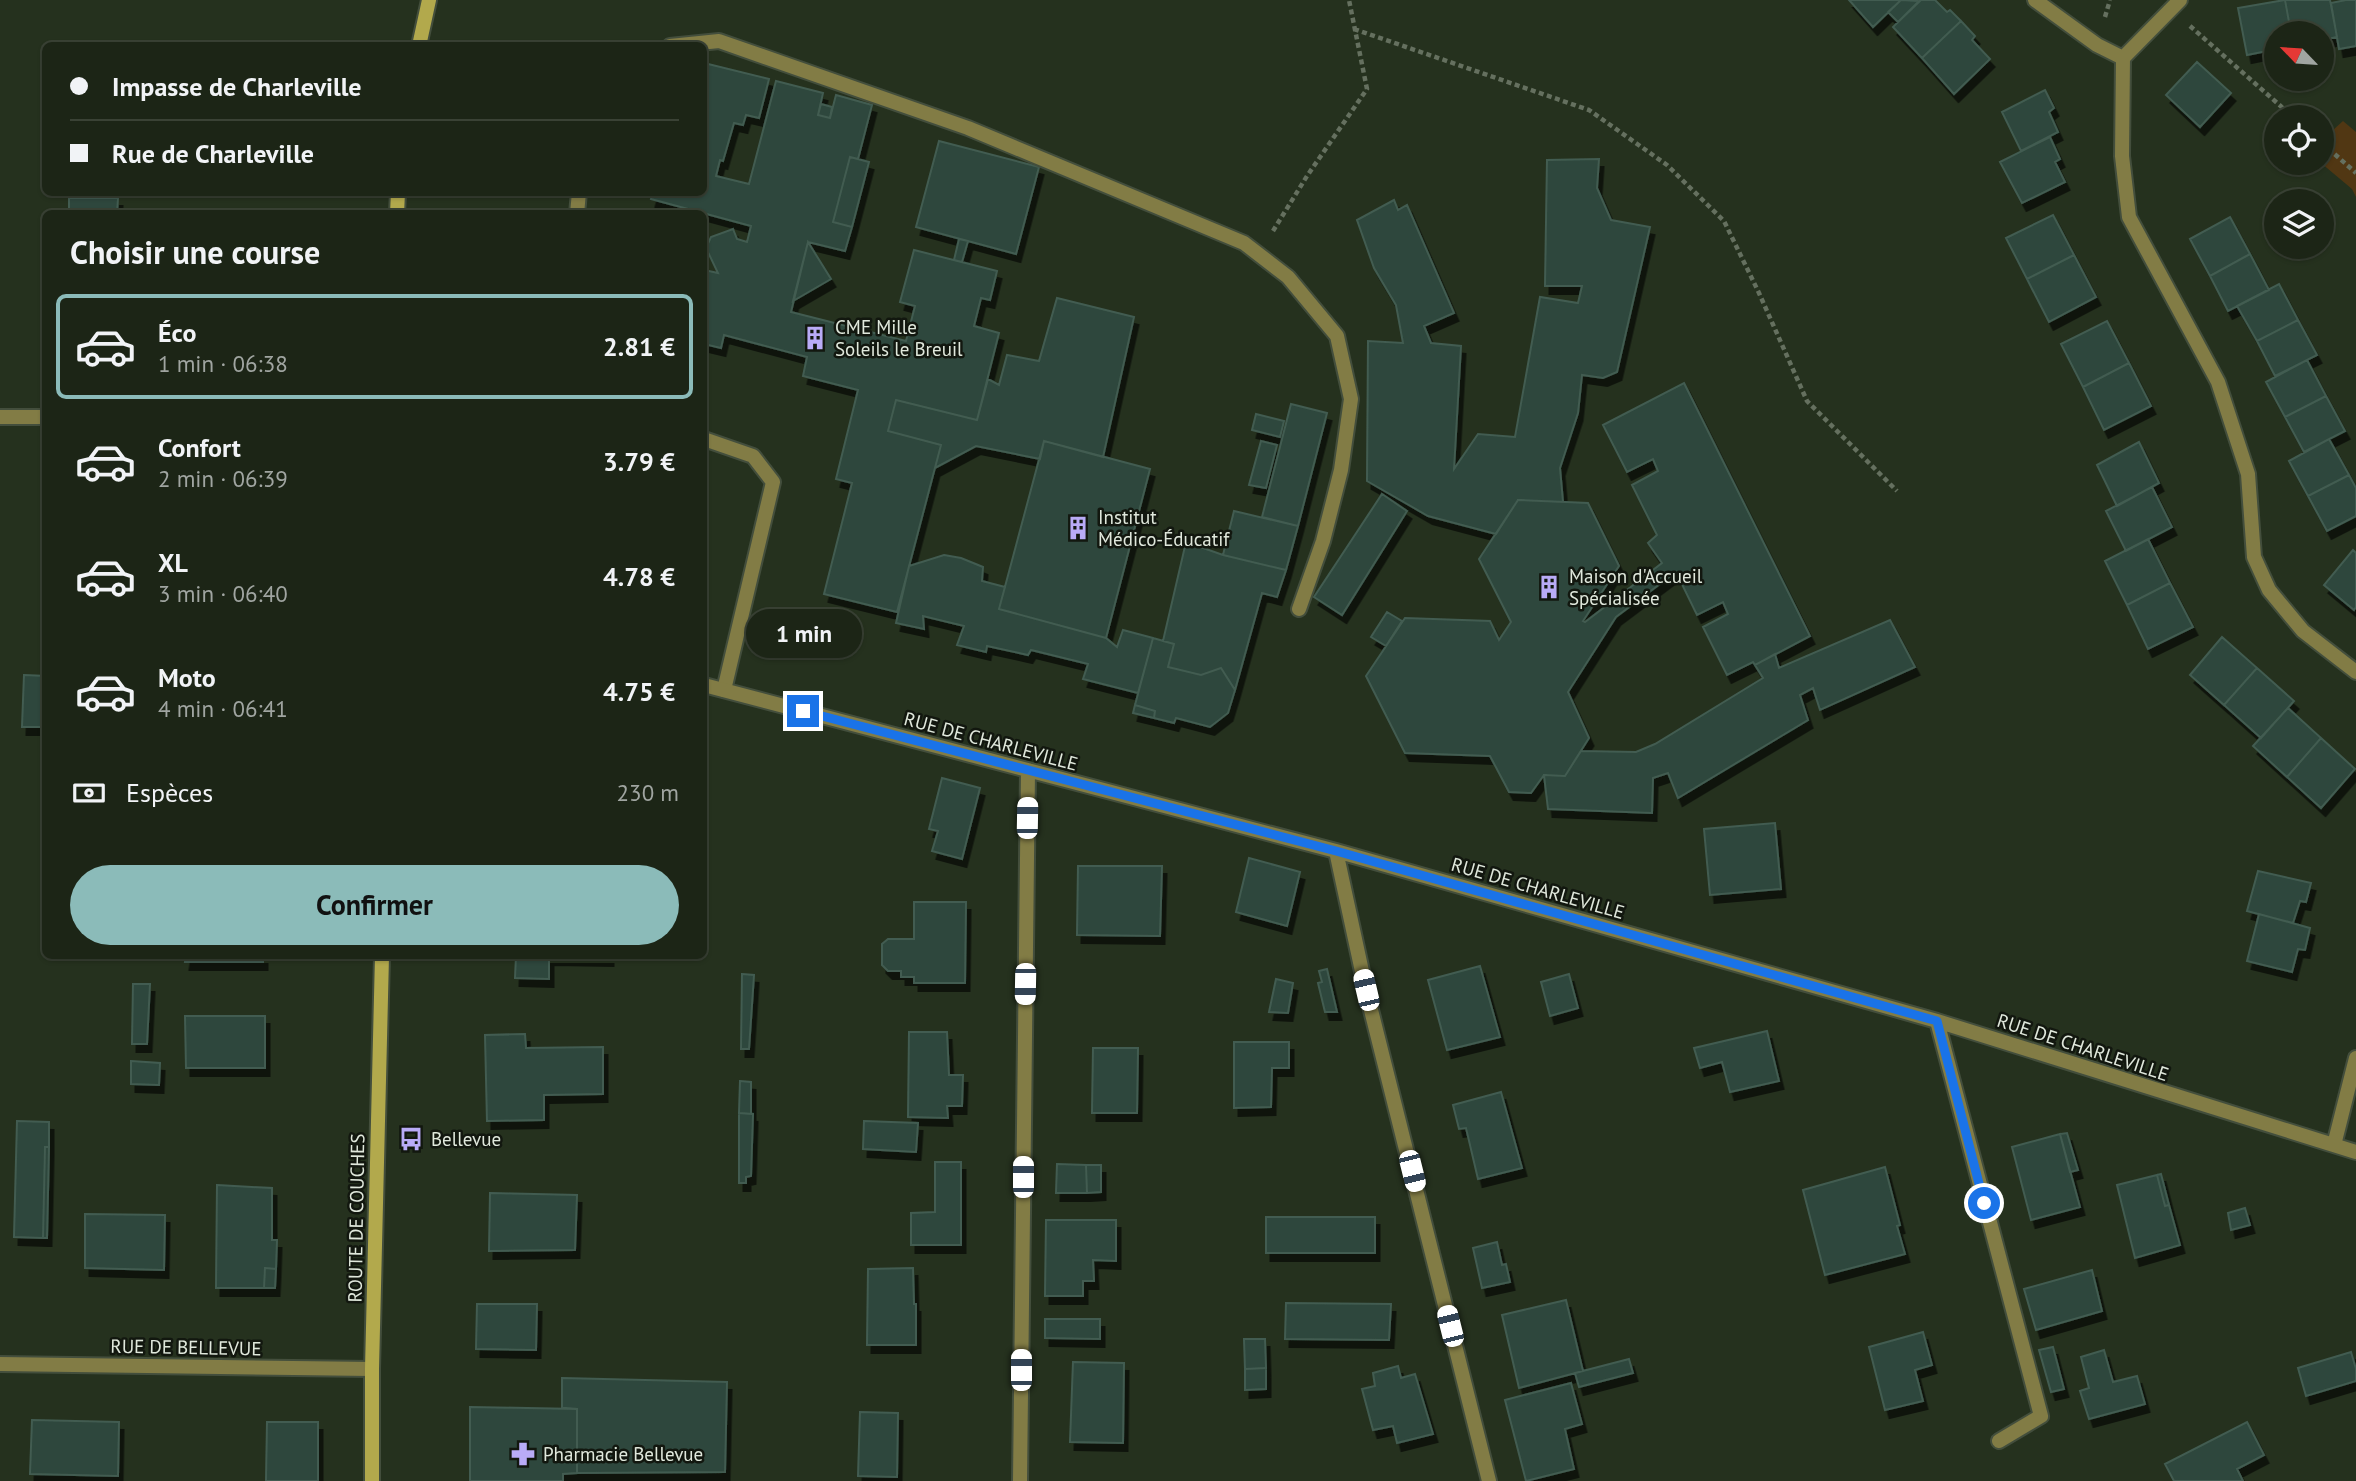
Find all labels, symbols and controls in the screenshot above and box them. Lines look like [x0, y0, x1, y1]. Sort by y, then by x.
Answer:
north arrow [2264, 21, 2334, 91]
map controls [2264, 21, 2334, 259]
text: Impasse de Charleville [112, 70, 362, 103]
button: locate [2264, 105, 2334, 175]
text: Rue de Charleville [112, 137, 314, 170]
button: layers [2264, 189, 2334, 259]
text: Choisir une course [70, 231, 320, 273]
icon: car [74, 315, 137, 378]
place label: CME Mille Soleils le Breuil [835, 315, 963, 361]
text: Éco [158, 316, 196, 349]
building icon: CME Mille Soleils le Breuil [801, 324, 829, 352]
text: 2.81 € [603, 330, 675, 363]
text: 1 min · 06:38 [158, 349, 288, 378]
icon: car [74, 430, 137, 493]
text: Confort [158, 431, 241, 464]
text: 3.79 € [603, 445, 675, 478]
text: 2 min · 06:39 [158, 464, 288, 493]
place label: Institut Médico-Éducatif [1098, 505, 1230, 551]
building icon: Institut Médico-Éducatif [1064, 514, 1092, 542]
icon: car [74, 545, 137, 608]
text: XL [158, 546, 188, 579]
text: 4.78 € [603, 560, 675, 593]
place label: Maison d'Accueil Spécialisée [1569, 564, 1703, 610]
building icon: Maison d'Accueil Spécialisée [1535, 573, 1563, 601]
text: 3 min · 06:40 [158, 579, 288, 608]
callout: 1 min [745, 610, 861, 658]
text: 1 min [776, 619, 832, 648]
icon: car [74, 660, 137, 723]
text: Moto [158, 661, 216, 694]
text: 4.75 € [603, 675, 675, 708]
text: 4 min · 06:41 [158, 694, 288, 723]
route end [787, 695, 819, 727]
street label: RUE DE CHARLEVILLE [902, 706, 1080, 776]
icon: cash [70, 774, 108, 812]
text: Espèces [126, 776, 213, 809]
text: 230 m [617, 778, 679, 807]
car [1017, 797, 1038, 839]
street label: RUE DE CHARLEVILLE [1449, 852, 1627, 924]
button: Confirmer [70, 865, 679, 945]
car [1015, 963, 1036, 1005]
car [1352, 967, 1381, 1013]
street label: RUE DE CHARLEVILLE [1994, 1008, 2172, 1086]
bus stop icon: Bellevue [397, 1125, 425, 1153]
place label: Bellevue [431, 1127, 501, 1151]
street label: ROUTE DE COUCHES [343, 1133, 369, 1303]
car [1397, 1148, 1428, 1194]
car [1013, 1156, 1034, 1198]
route start [1968, 1187, 2000, 1219]
car [1435, 1303, 1466, 1349]
street label: RUE DE BELLEVUE [110, 1334, 262, 1360]
car [1011, 1349, 1032, 1391]
pharmacy icon: Pharmacie Bellevue [509, 1440, 537, 1468]
place label: Pharmacie Bellevue [543, 1442, 703, 1466]

